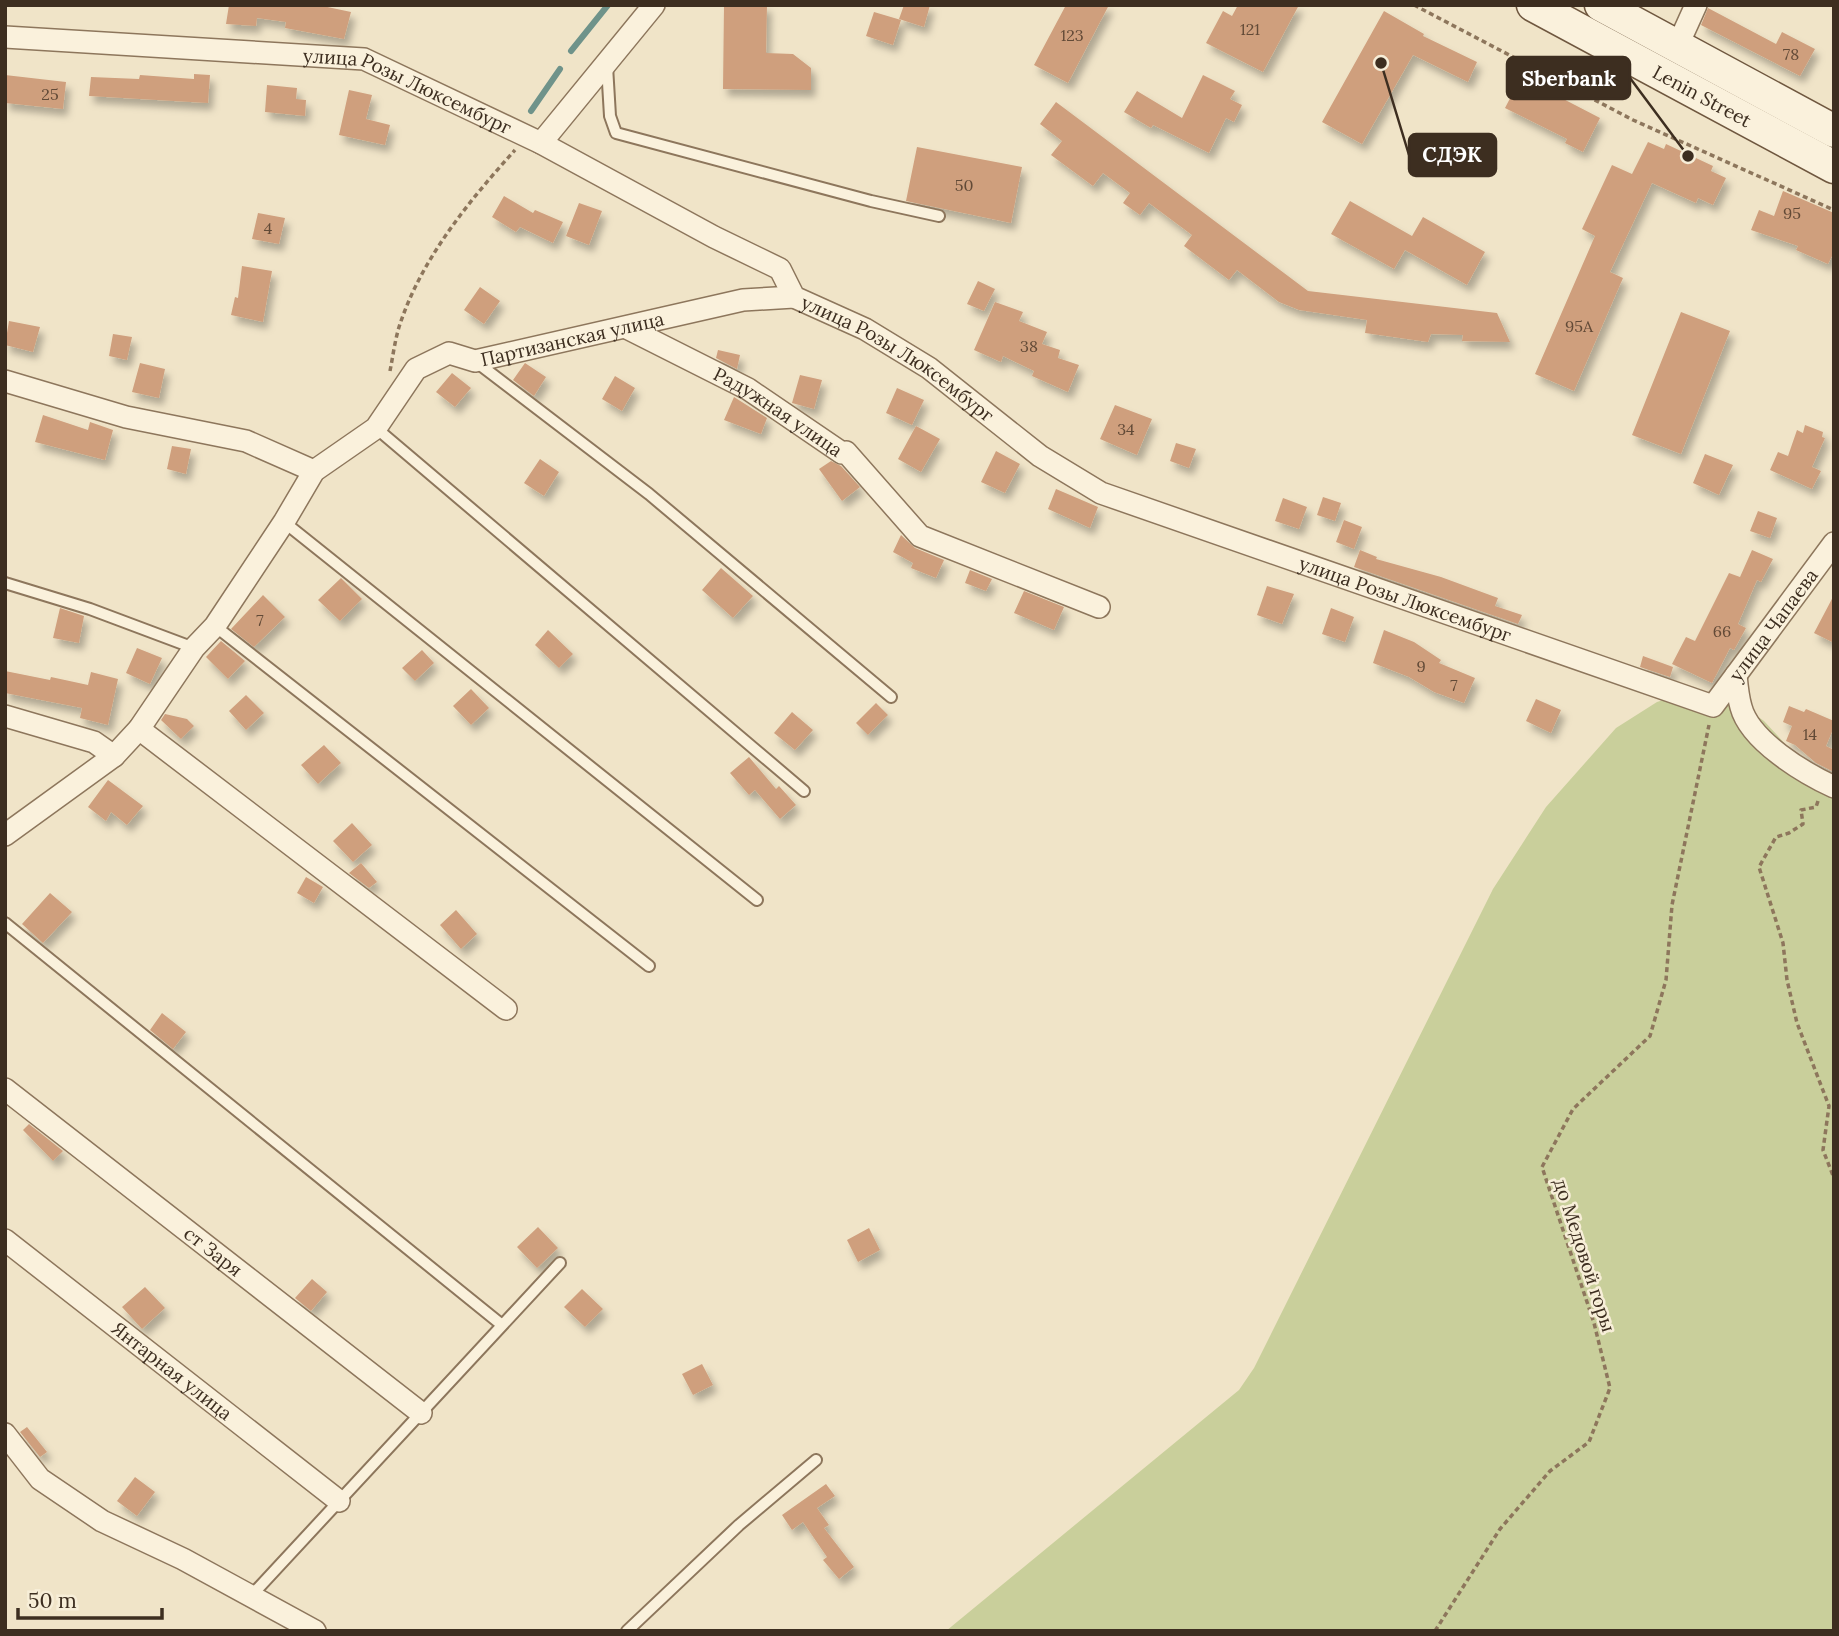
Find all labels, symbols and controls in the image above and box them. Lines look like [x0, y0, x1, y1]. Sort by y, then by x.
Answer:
house number: 121 [1240, 19, 1260, 39]
house number: 123 [1060, 25, 1084, 45]
street label: улица Розы Люксембург [302, 43, 516, 140]
house number: 78 [1783, 44, 1799, 64]
callout: Sberbank [1507, 57, 1630, 99]
street label: Lenin Street [1649, 60, 1756, 133]
text: Sberbank [1522, 65, 1617, 92]
house number: 25 [41, 84, 59, 104]
callout: СДЭК [1409, 134, 1496, 176]
text: СДЭК [1422, 141, 1482, 168]
house number: 50 [955, 175, 973, 195]
house number: 95 [1783, 203, 1801, 223]
house number: 4 [264, 218, 273, 238]
street label: улица Розы Люксембург [798, 290, 999, 427]
street label: Партизанская улица [478, 306, 666, 371]
house number: 95А [1565, 316, 1594, 336]
house number: 38 [1020, 336, 1038, 356]
street label: Радужная улица [710, 362, 847, 462]
house number: 34 [1117, 419, 1135, 439]
street label: улица Розы Люксембург [1296, 551, 1515, 647]
street label: улица Чапаева [1724, 564, 1823, 686]
house number: 7 [256, 610, 264, 630]
house number: 66 [1713, 621, 1731, 641]
house number: 9 [1416, 656, 1426, 676]
house number: 7 [1450, 675, 1458, 695]
house number: 14 [1803, 724, 1818, 744]
street label: до Медовой горы [1549, 1175, 1621, 1335]
street label: ст Заря [179, 1221, 247, 1281]
street label: Янтарная улица [107, 1316, 237, 1425]
scale bar [18, 1576, 161, 1620]
text: 50 m [28, 1587, 77, 1614]

